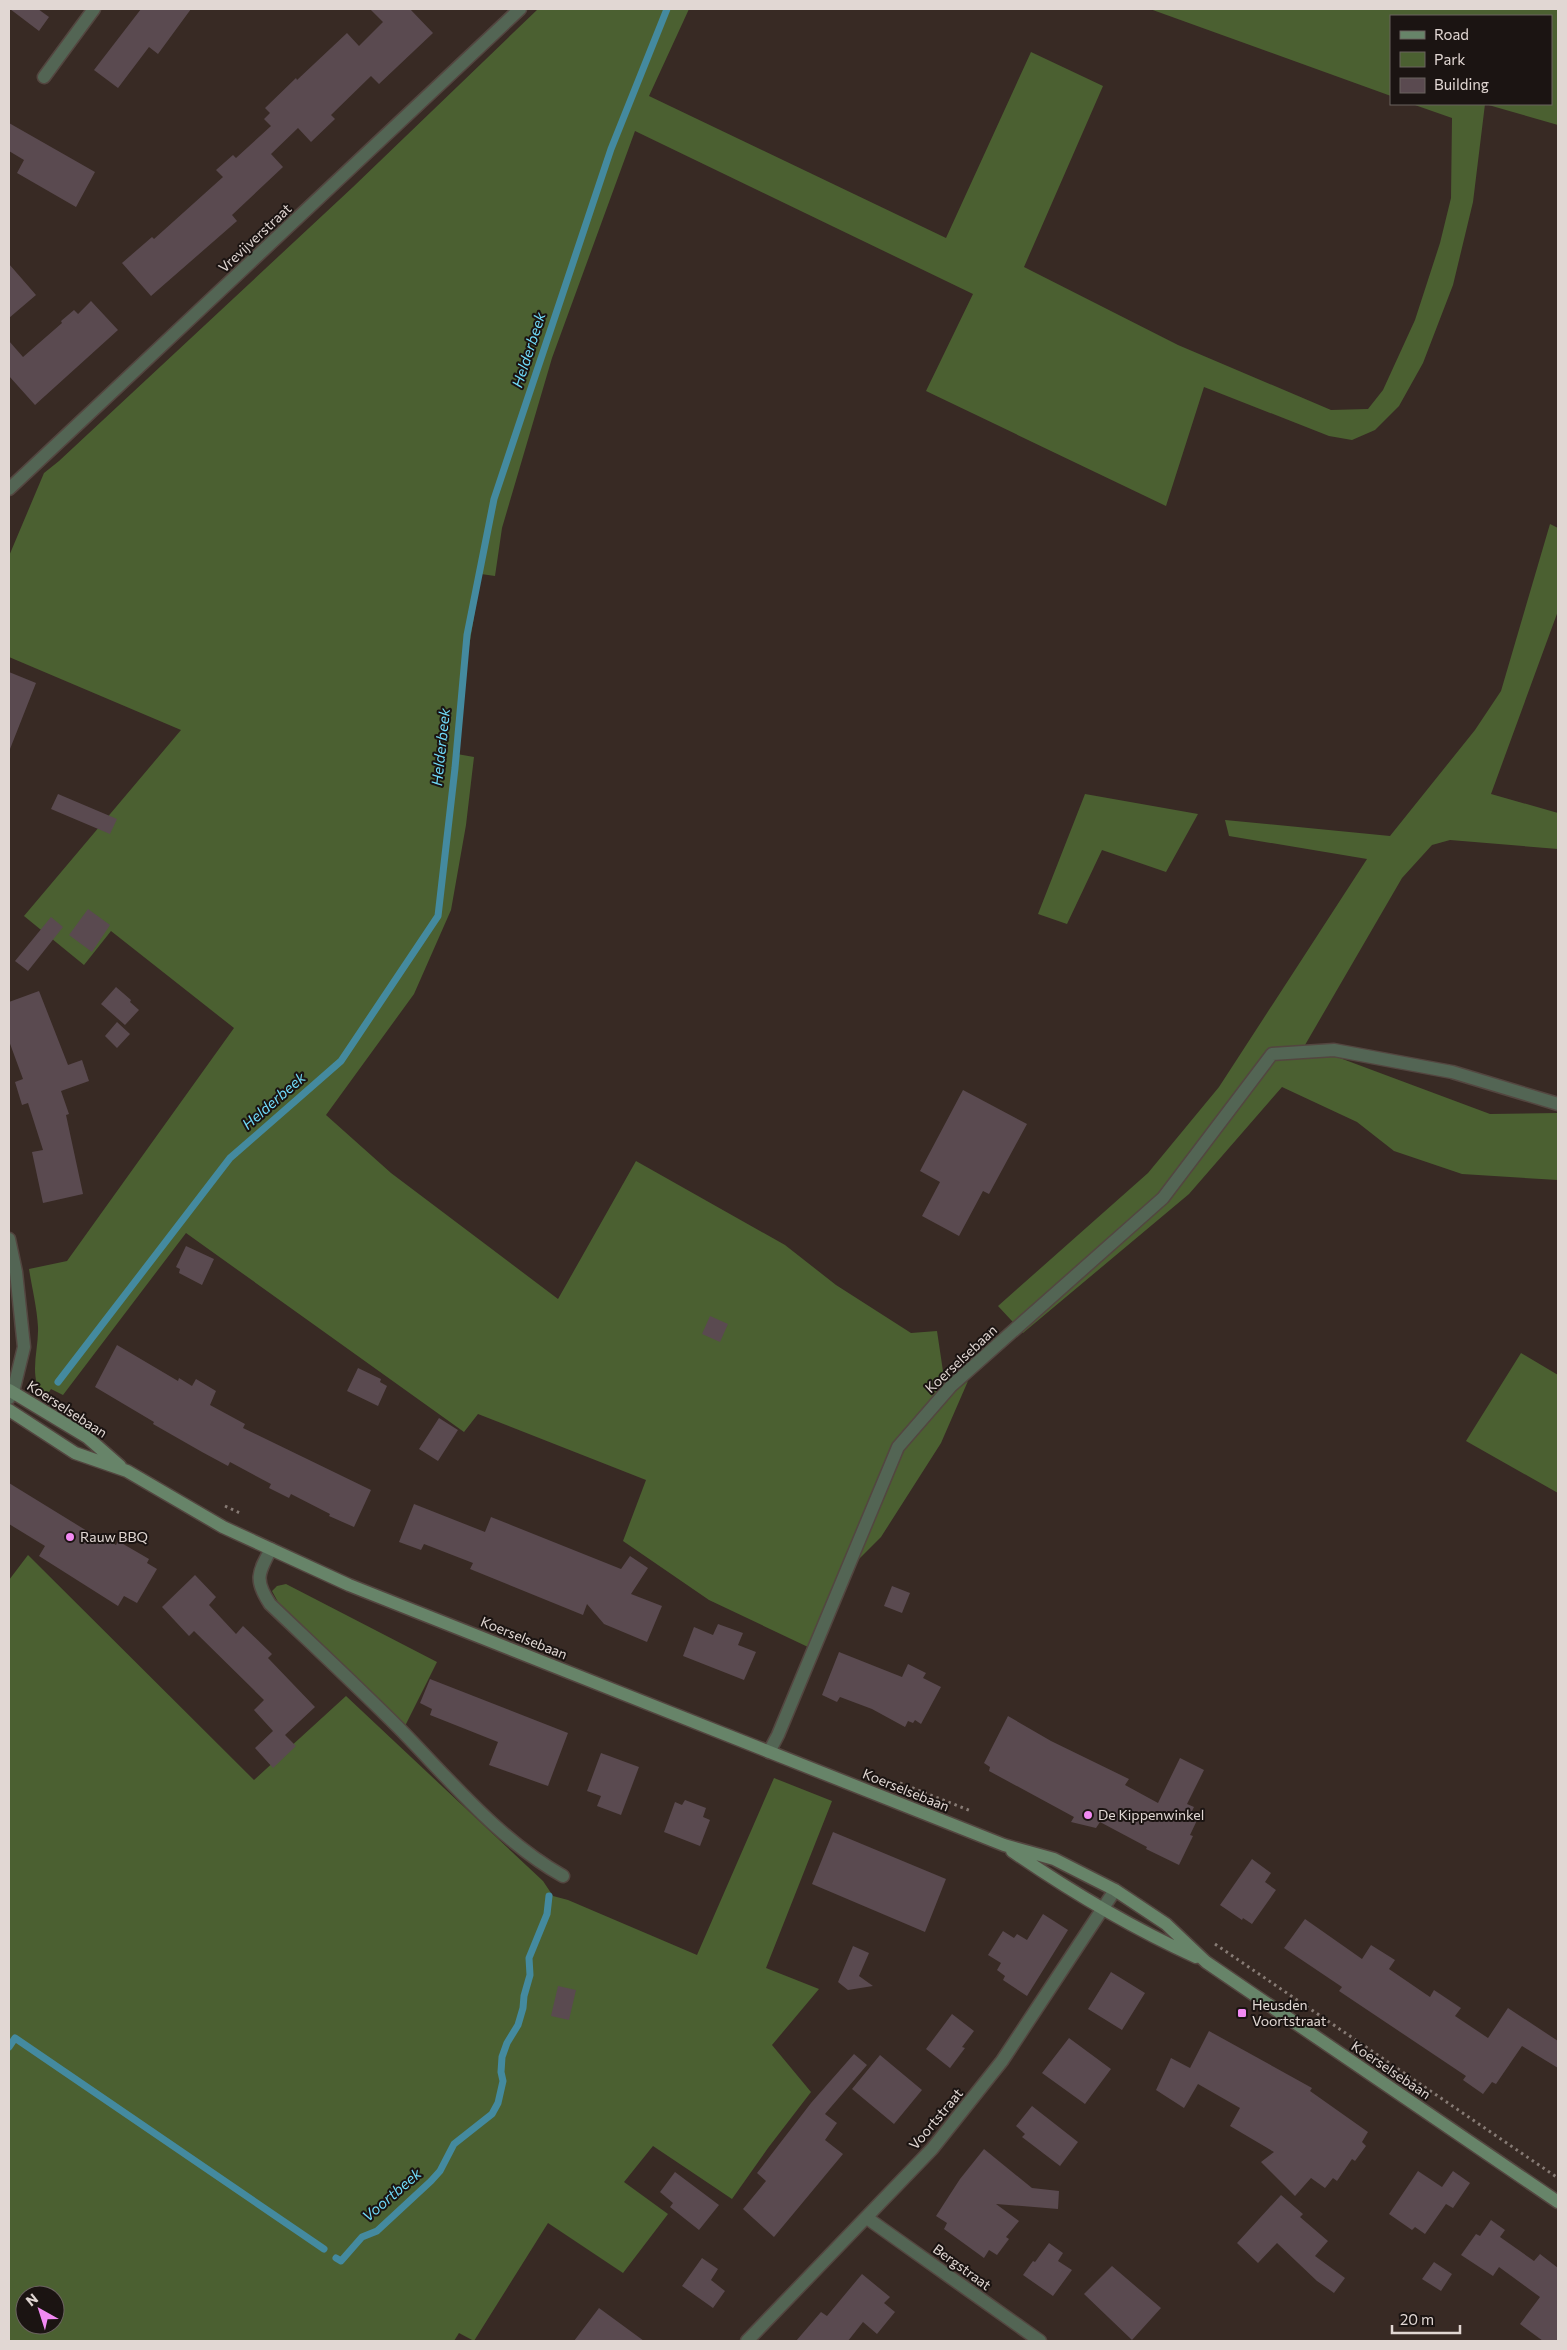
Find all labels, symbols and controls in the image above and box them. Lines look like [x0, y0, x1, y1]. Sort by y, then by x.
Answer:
legend [1390, 15, 1552, 105]
text: Road [1434, 25, 1469, 43]
text: Park [1434, 50, 1465, 68]
text: Building [1434, 75, 1489, 93]
street label: Vrevijverstraat [215, 199, 295, 276]
water label: Helderbeek [507, 309, 549, 390]
water label: Helderbeek [427, 706, 453, 787]
water label: Helderbeek [238, 1067, 309, 1133]
street label: Koerselsebaan [921, 1321, 1000, 1396]
street label: Koerselsebaan [24, 1376, 110, 1441]
place label: Rauw BBQ [80, 1528, 148, 1545]
marker: Rauw BBQ [64, 1531, 76, 1543]
street label: Koerselsebaan [478, 1612, 570, 1663]
street label: Koerselsebaan [860, 1764, 952, 1815]
place label: De Kippenwinkel [1098, 1806, 1204, 1823]
marker: De Kippenwinkel [1082, 1809, 1094, 1821]
place label: Heusden Voortstraat [1252, 1996, 1327, 2029]
marker: Heusden Voortstraat [1236, 2007, 1248, 2019]
street label: Koerselsebaan [1348, 2037, 1434, 2102]
street label: Voortstraat [905, 2084, 966, 2153]
water label: Voortbeek [358, 2163, 425, 2225]
street label: Bergstraat [930, 2240, 995, 2293]
north arrow [15, 2285, 65, 2335]
text: N [22, 2290, 41, 2309]
scale bar [1392, 2302, 1460, 2334]
text: 20 m [1400, 2310, 1434, 2328]

